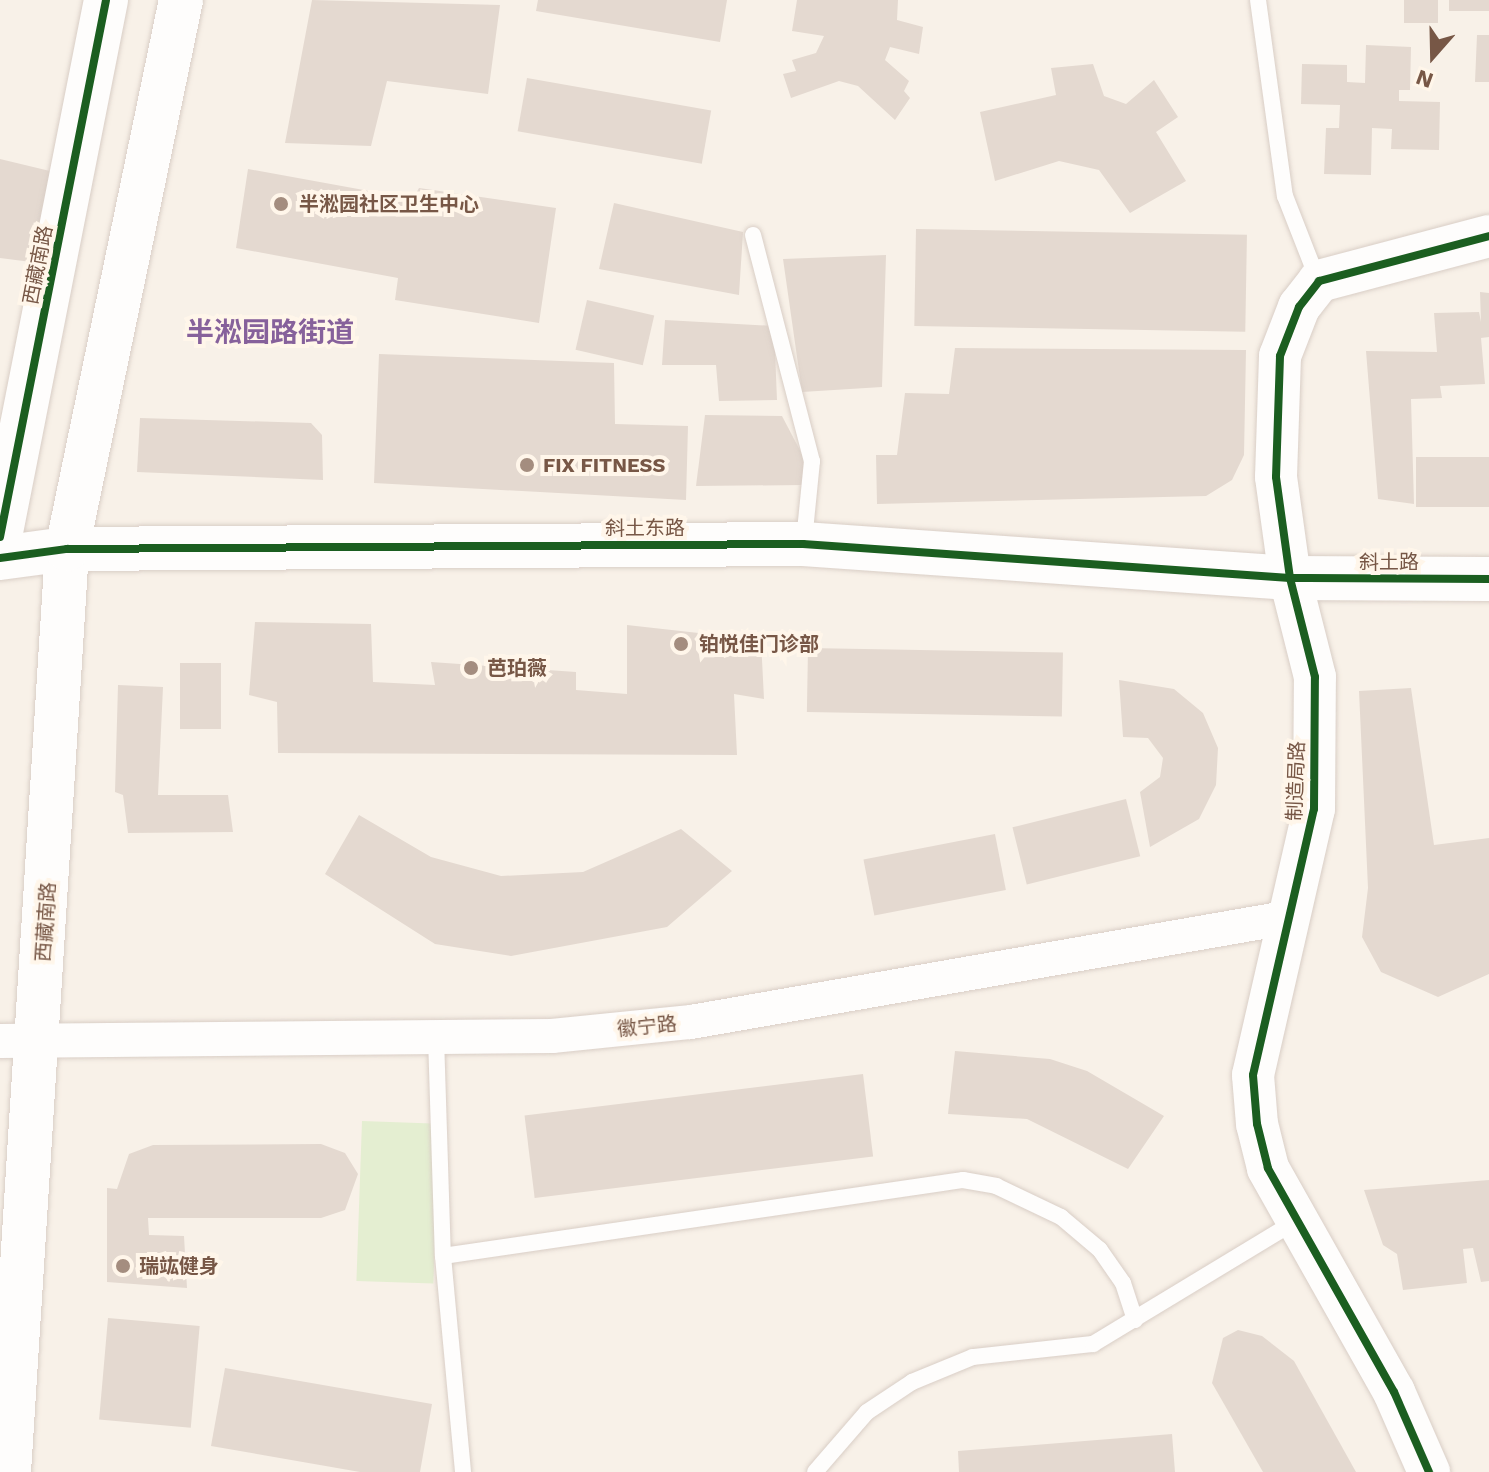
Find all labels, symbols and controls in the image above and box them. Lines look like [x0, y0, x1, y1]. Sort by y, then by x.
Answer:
north arrow [1393, 16, 1473, 96]
text: N [1413, 64, 1437, 94]
place label: 半淞园社区卫生中心 [299, 192, 479, 216]
marker: 半淞园社区卫生中心 [270, 193, 292, 215]
street label: 西藏南路 [19, 223, 57, 307]
district label: 半淞园路街道 [186, 316, 354, 350]
place label: FIX FITNESS [543, 453, 665, 477]
marker: FIX FITNESS [518, 456, 536, 474]
street label: 斜土东路 [605, 516, 685, 540]
street label: 斜土路 [1359, 550, 1419, 574]
place label: 铂悦佳门诊部 [699, 632, 819, 656]
marker: 铂悦佳门诊部 [670, 633, 692, 655]
place label: 芭珀薇 [487, 656, 547, 680]
marker: 芭珀薇 [462, 659, 480, 677]
street label: 制造局路 [1283, 741, 1309, 821]
street label: 西藏南路 [31, 881, 61, 963]
street label: 徽宁路 [616, 1012, 678, 1042]
place label: 瑞竑健身 [139, 1254, 219, 1278]
marker: 瑞竑健身 [114, 1257, 132, 1275]

